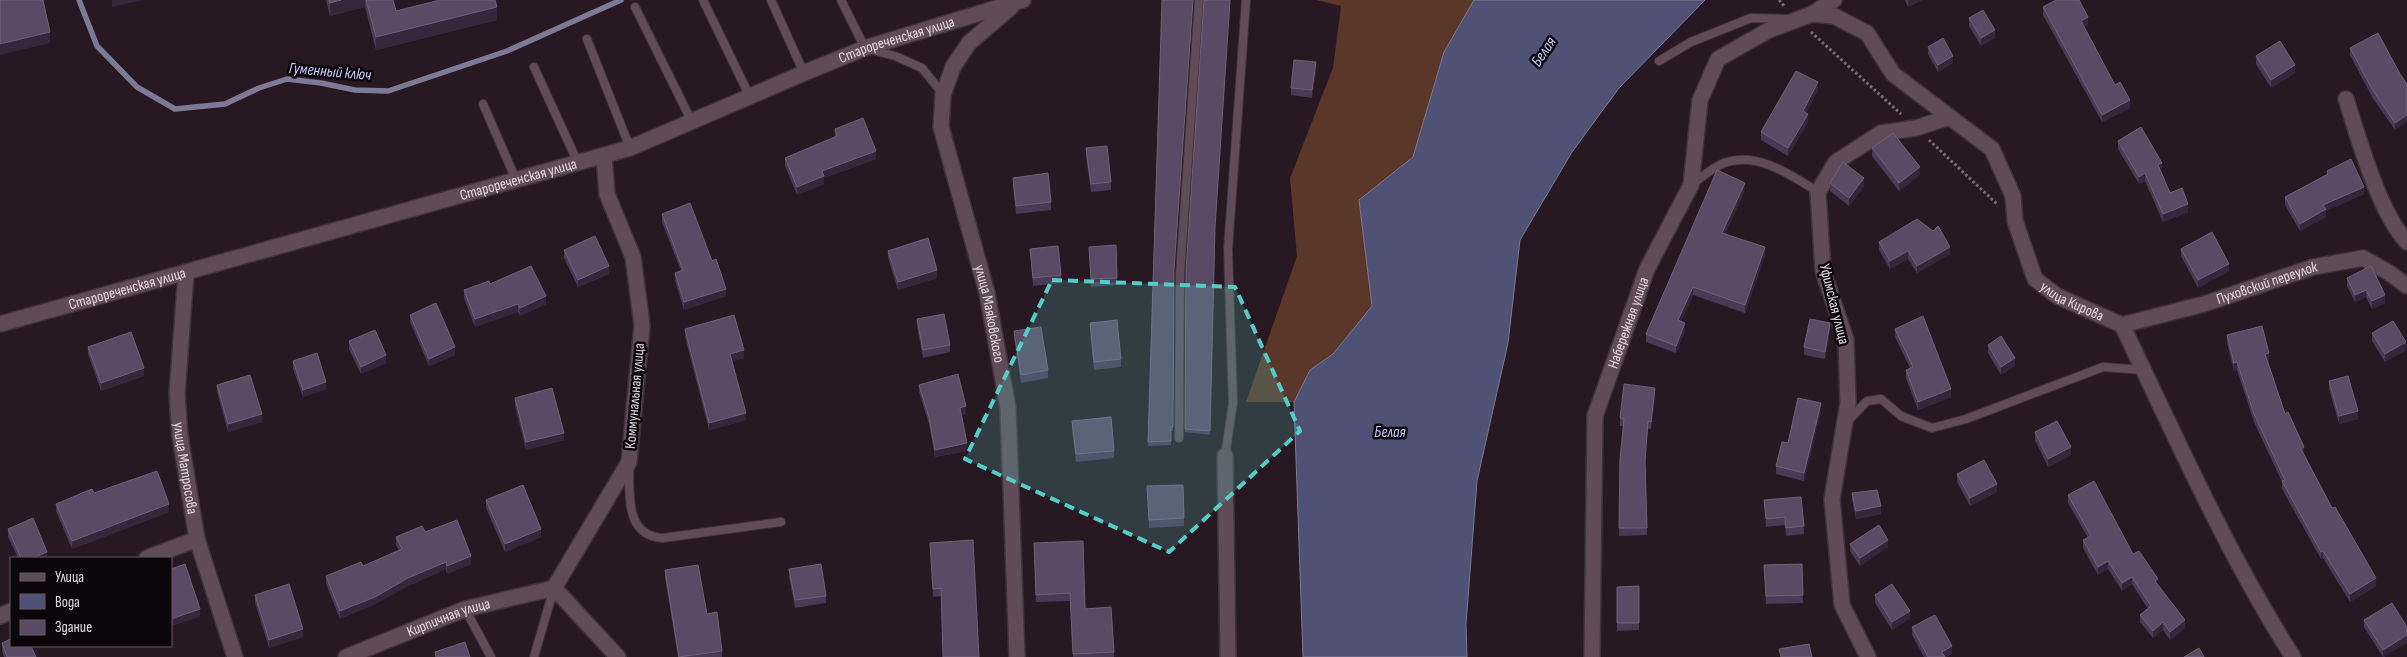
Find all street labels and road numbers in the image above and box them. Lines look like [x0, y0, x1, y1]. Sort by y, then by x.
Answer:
street label: Старореченская улица [836, 12, 957, 67]
street label: Старореченская улица [457, 154, 579, 205]
street label: Пуховский переулок [2214, 257, 2319, 309]
street label: улица Маяковского [970, 262, 1009, 364]
street label: Уфимская улица [1815, 262, 1853, 346]
street label: Старореченская улица [66, 263, 188, 314]
street label: Набережная улица [1603, 274, 1653, 371]
street label: улица Кирова [2036, 277, 2107, 325]
street label: Коммунальная улица [621, 342, 649, 450]
street label: улица Матросова [170, 422, 202, 516]
street label: Кирпичная улица [404, 594, 492, 641]

